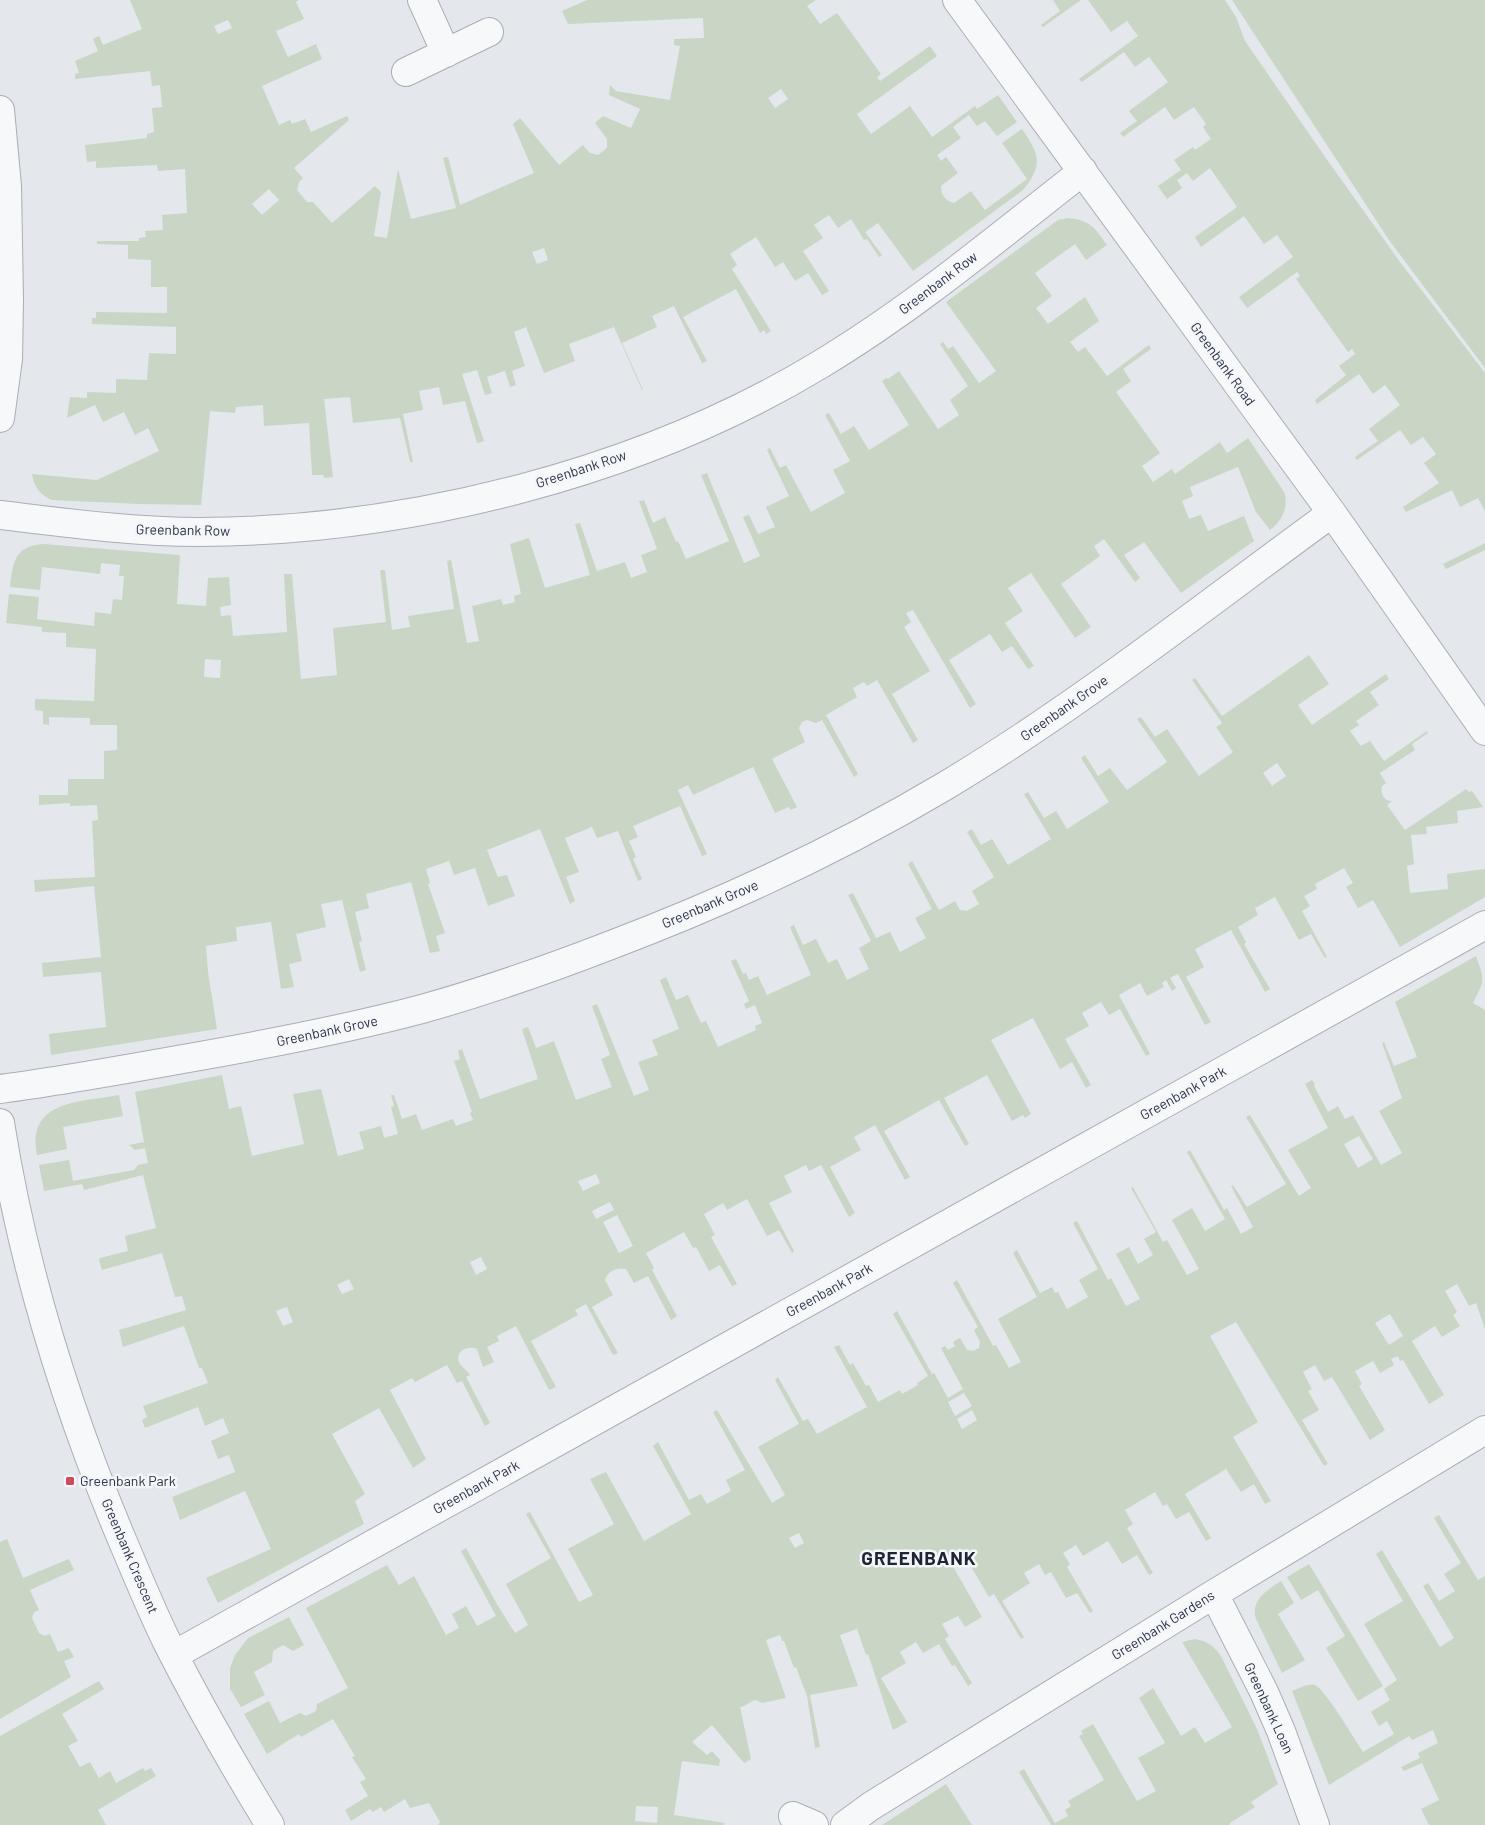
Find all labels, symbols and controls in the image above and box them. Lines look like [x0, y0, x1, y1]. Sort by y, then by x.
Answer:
street label: Greenbank Row [895, 247, 980, 318]
street label: Greenbank Road [1187, 319, 1259, 409]
street label: Greenbank Row [533, 446, 628, 491]
street label: Greenbank Row [136, 520, 230, 539]
street label: Greenbank Grove [1017, 671, 1111, 744]
street label: Greenbank Grove [659, 876, 761, 931]
street label: Greenbank Grove [275, 1011, 379, 1050]
street label: Greenbank Park [1137, 1062, 1229, 1123]
street label: Greenbank Park [783, 1259, 875, 1320]
street label: Greenbank Park [430, 1456, 522, 1517]
place label: Greenbank Park [80, 1472, 176, 1489]
marker: Greenbank Park [64, 1475, 76, 1487]
street label: Greenbank Crescent [99, 1496, 162, 1616]
district label: GREENBANK [861, 1546, 977, 1569]
street label: Greenbank Gardens [1108, 1586, 1218, 1663]
street label: Greenbank Loan [1241, 1660, 1298, 1756]

